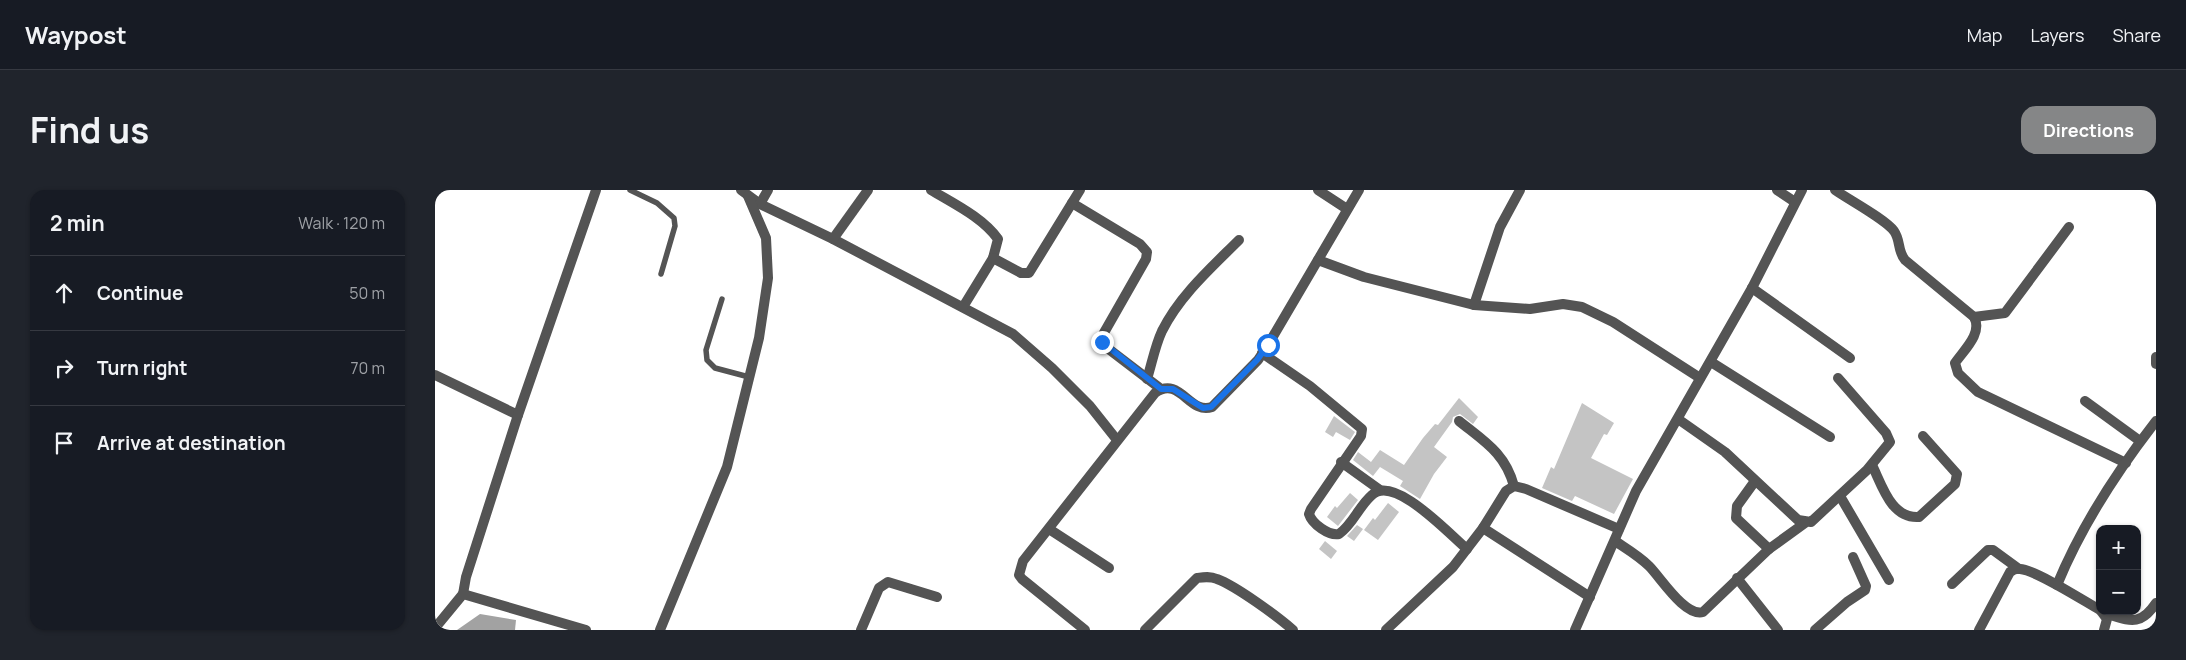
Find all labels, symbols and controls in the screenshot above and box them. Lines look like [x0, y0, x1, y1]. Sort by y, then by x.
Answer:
text: Waypost [25, 18, 127, 51]
text: Map [1967, 23, 2002, 47]
text: Layers [2030, 23, 2084, 47]
text: Share [2112, 23, 2161, 47]
text: Find us [30, 106, 149, 154]
button: Directions [2021, 106, 2156, 154]
text: 2 min [50, 209, 105, 237]
text: Walk · 120 m [298, 212, 385, 234]
icon: ahead [50, 279, 78, 307]
text: Continue [97, 280, 183, 306]
text: 50 m [349, 282, 385, 304]
route end [1091, 331, 1114, 354]
route start [1257, 334, 1280, 357]
icon: right [50, 354, 78, 382]
text: Turn right [97, 355, 187, 381]
text: 70 m [350, 357, 385, 379]
icon: arrive [50, 429, 78, 457]
text: Arrive at destination [97, 430, 286, 456]
map controls [2096, 525, 2141, 615]
button: + [2096, 525, 2141, 570]
button: − [2096, 570, 2141, 615]

